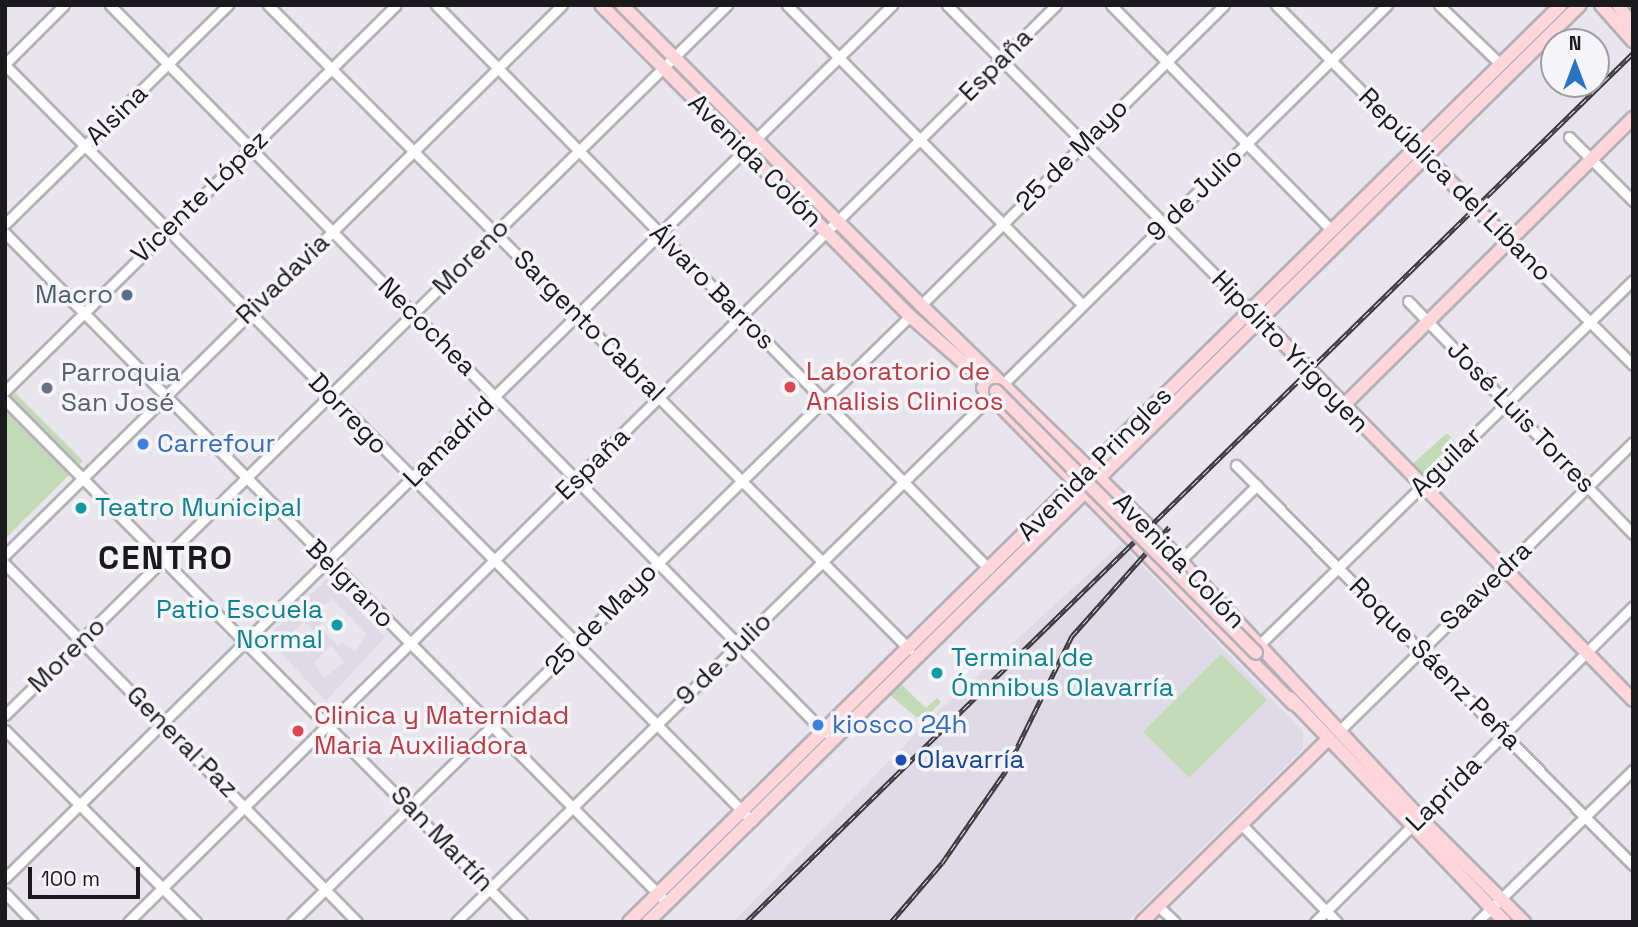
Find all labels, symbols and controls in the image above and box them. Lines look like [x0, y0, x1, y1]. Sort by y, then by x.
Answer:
street label: España [953, 22, 1039, 108]
north arrow [1540, 28, 1610, 98]
text: N [1569, 31, 1581, 56]
street label: Alsina [80, 78, 154, 152]
street label: República del Líbano [1352, 82, 1558, 288]
street label: Avenida Colón [682, 88, 828, 234]
street label: 25 de Mayo [1009, 92, 1135, 218]
street label: Vicente López [125, 124, 275, 270]
street label: 9 de Julio [1141, 142, 1249, 248]
street label: Moreno [426, 212, 516, 302]
street label: Álvaro Barros [643, 218, 781, 356]
street label: Rivadavia [230, 227, 336, 331]
street label: Sargento Cabral [507, 244, 671, 408]
street label: Hipólito Yrigoyen [1205, 264, 1375, 440]
street label: Necochea [371, 271, 483, 383]
place label: Macro [35, 279, 113, 311]
marker: Macro [119, 287, 135, 303]
street label: José Luis Torres [1440, 334, 1602, 500]
place label: Laboratorio de Analisis Clinicos [806, 356, 1004, 418]
place label: Parroquia San José [61, 357, 180, 418]
street label: Dorrego [302, 367, 394, 461]
marker: Laboratorio de Analisis Clinicos [780, 377, 800, 397]
marker: Parroquia San José [39, 380, 55, 396]
street label: Avenida Pringles [1011, 380, 1179, 548]
street label: Lamadrid [397, 390, 501, 494]
street label: España [549, 421, 637, 507]
street label: Aguilar [1404, 421, 1488, 503]
place label: Carrefour [157, 428, 275, 460]
marker: Carrefour [135, 436, 151, 452]
street label: Avenida Colón [1106, 487, 1252, 635]
place label: Teatro Municipal [95, 492, 302, 524]
marker: Teatro Municipal [73, 500, 89, 516]
street label: Belgrano [299, 533, 401, 635]
street label: Saavedra [1434, 535, 1538, 637]
district label: CENTRO [99, 539, 233, 579]
street label: 25 de Mayo [538, 556, 664, 682]
street label: Roque Sáenz Peña [1342, 571, 1528, 757]
place label: Patio Escuela Normal [156, 594, 323, 656]
street label: 9 de Julio [670, 606, 778, 712]
street label: Moreno [22, 611, 112, 699]
marker: Patio Escuela Normal [329, 617, 345, 633]
place label: Terminal de Ómnibus Olavarría [951, 642, 1174, 704]
marker: Terminal de Ómnibus Olavarría [929, 665, 945, 681]
street label: General Paz [120, 680, 244, 804]
place label: Clinica y Maternidad Maria Auxiliadora [314, 700, 569, 762]
place label: kiosco 24h [832, 709, 968, 741]
marker: kiosco 24h [810, 717, 826, 733]
marker: Clinica y Maternidad Maria Auxiliadora [288, 721, 308, 741]
place label: Olavarría [917, 744, 1025, 776]
marker: Olavarría [891, 750, 911, 770]
street label: Laprida [1400, 750, 1488, 838]
street label: San Martín [384, 780, 500, 898]
scale bar [32, 853, 144, 897]
text: 100 m [41, 865, 100, 892]

